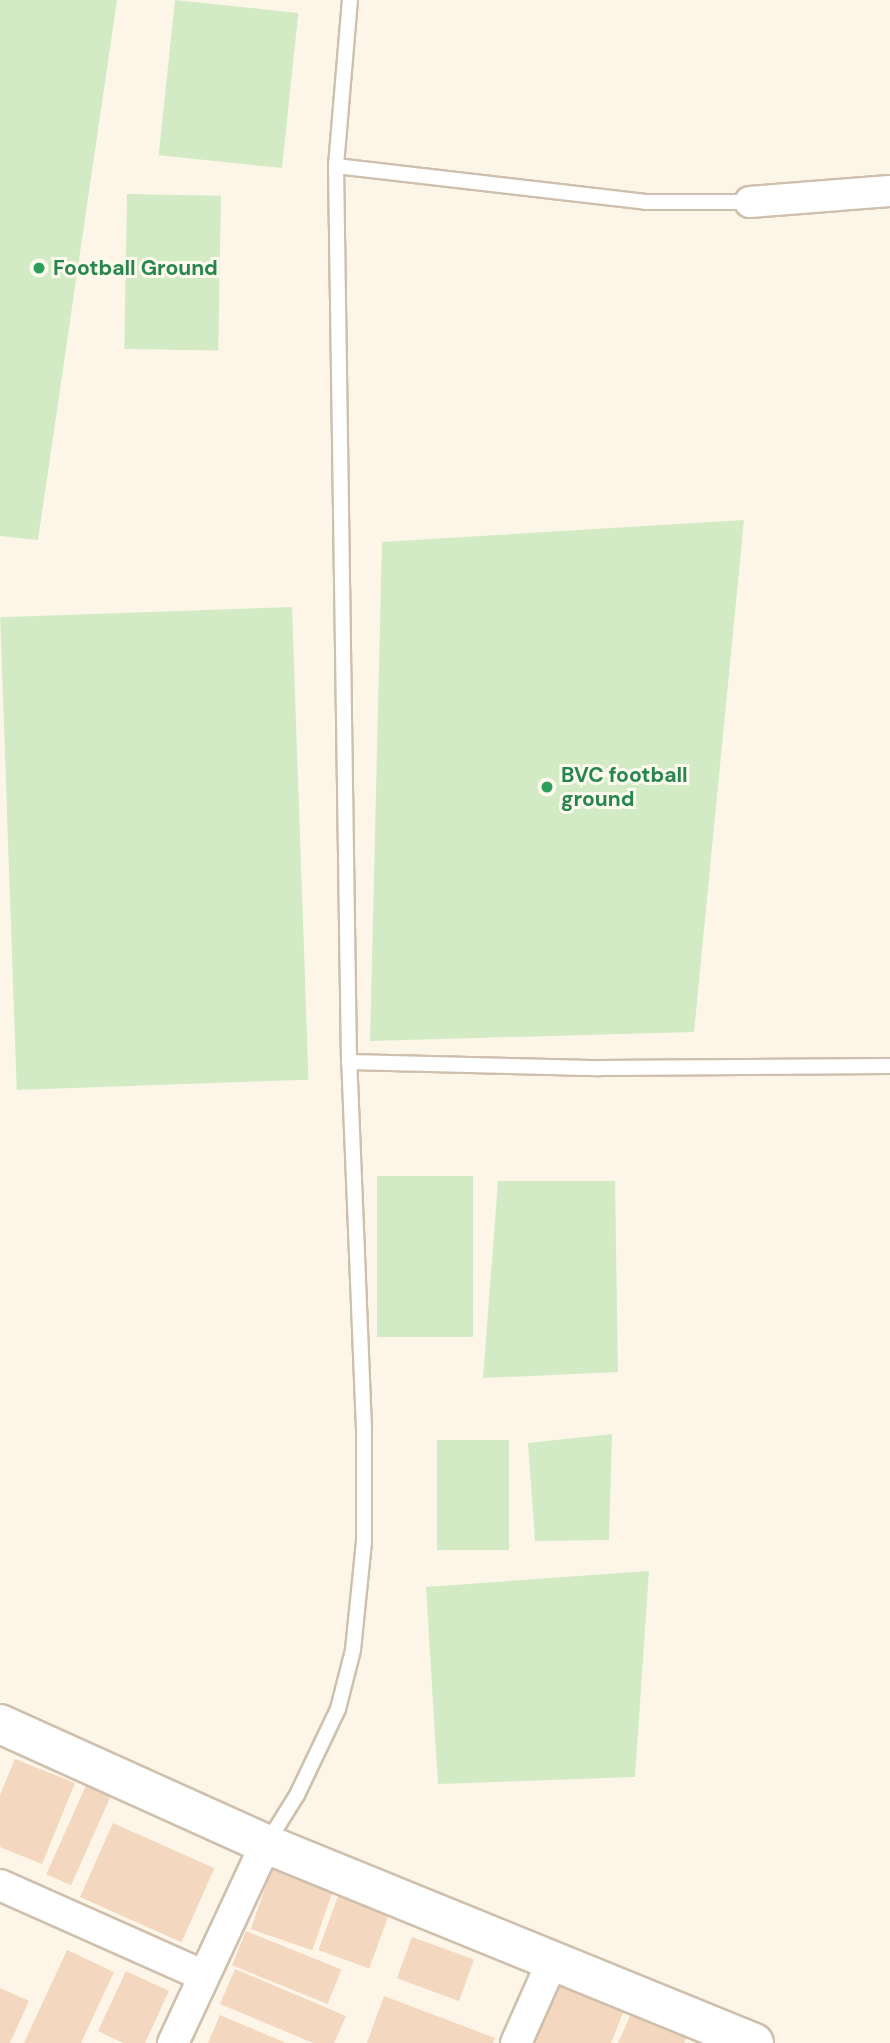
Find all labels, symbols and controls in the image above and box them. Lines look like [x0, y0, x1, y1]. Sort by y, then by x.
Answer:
place label: Football Ground [53, 255, 218, 281]
marker: Football Ground [31, 260, 47, 276]
place label: BVC football ground [561, 762, 688, 812]
marker: BVC football ground [539, 779, 555, 795]

